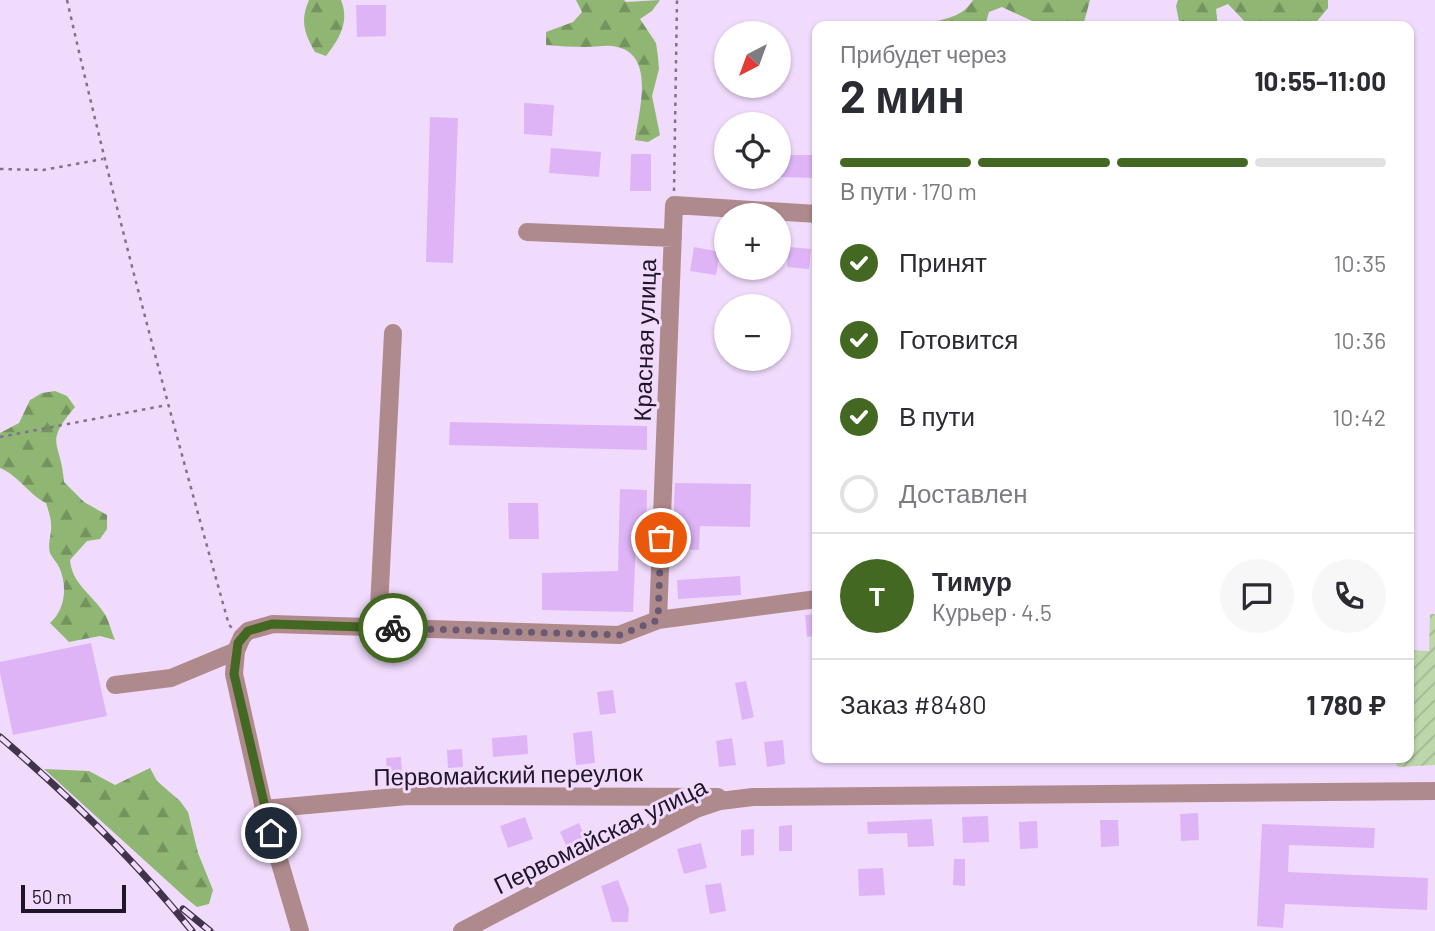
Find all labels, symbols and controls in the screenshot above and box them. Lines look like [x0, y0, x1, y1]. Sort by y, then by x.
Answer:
north arrow [714, 21, 791, 98]
map controls [714, 21, 791, 371]
text: Прибудет через [840, 40, 1007, 68]
text: 10:55–11:00 [1254, 65, 1386, 96]
text: 2 мин [840, 67, 965, 122]
button: locate [714, 112, 791, 189]
text: В пути · 170 m [840, 177, 977, 205]
button: + [714, 203, 791, 280]
icon: check [840, 244, 878, 282]
text: Принят [899, 246, 987, 277]
text: 10:35 [1333, 249, 1386, 277]
street label: Красная улица [627, 257, 661, 422]
button: − [714, 294, 791, 371]
icon: check [840, 321, 878, 359]
text: Готовится [899, 323, 1018, 354]
text: 10:36 [1333, 326, 1386, 354]
icon: check [840, 398, 878, 436]
text: В пути [899, 400, 975, 431]
text: 10:42 [1332, 403, 1386, 431]
text: Доставлен [899, 477, 1028, 508]
pin [631, 508, 691, 568]
icon: bag [642, 519, 680, 557]
button: chat [1220, 559, 1294, 633]
button: phone [1312, 559, 1386, 633]
text: Тимур [932, 565, 1012, 596]
text: Т [869, 580, 885, 611]
courier [358, 593, 428, 663]
text: Курьер · 4.5 [932, 598, 1052, 626]
icon: bike [374, 609, 412, 647]
text: Заказ #8480 [840, 688, 987, 719]
text: 1 780 ₽ [1306, 689, 1386, 720]
street label: Первомайский переулок [373, 757, 643, 791]
street label: Первомайская улица [489, 771, 712, 899]
pin [241, 803, 301, 863]
icon: home [252, 814, 290, 852]
scale bar [21, 882, 126, 914]
text: 50 m [32, 885, 72, 908]

